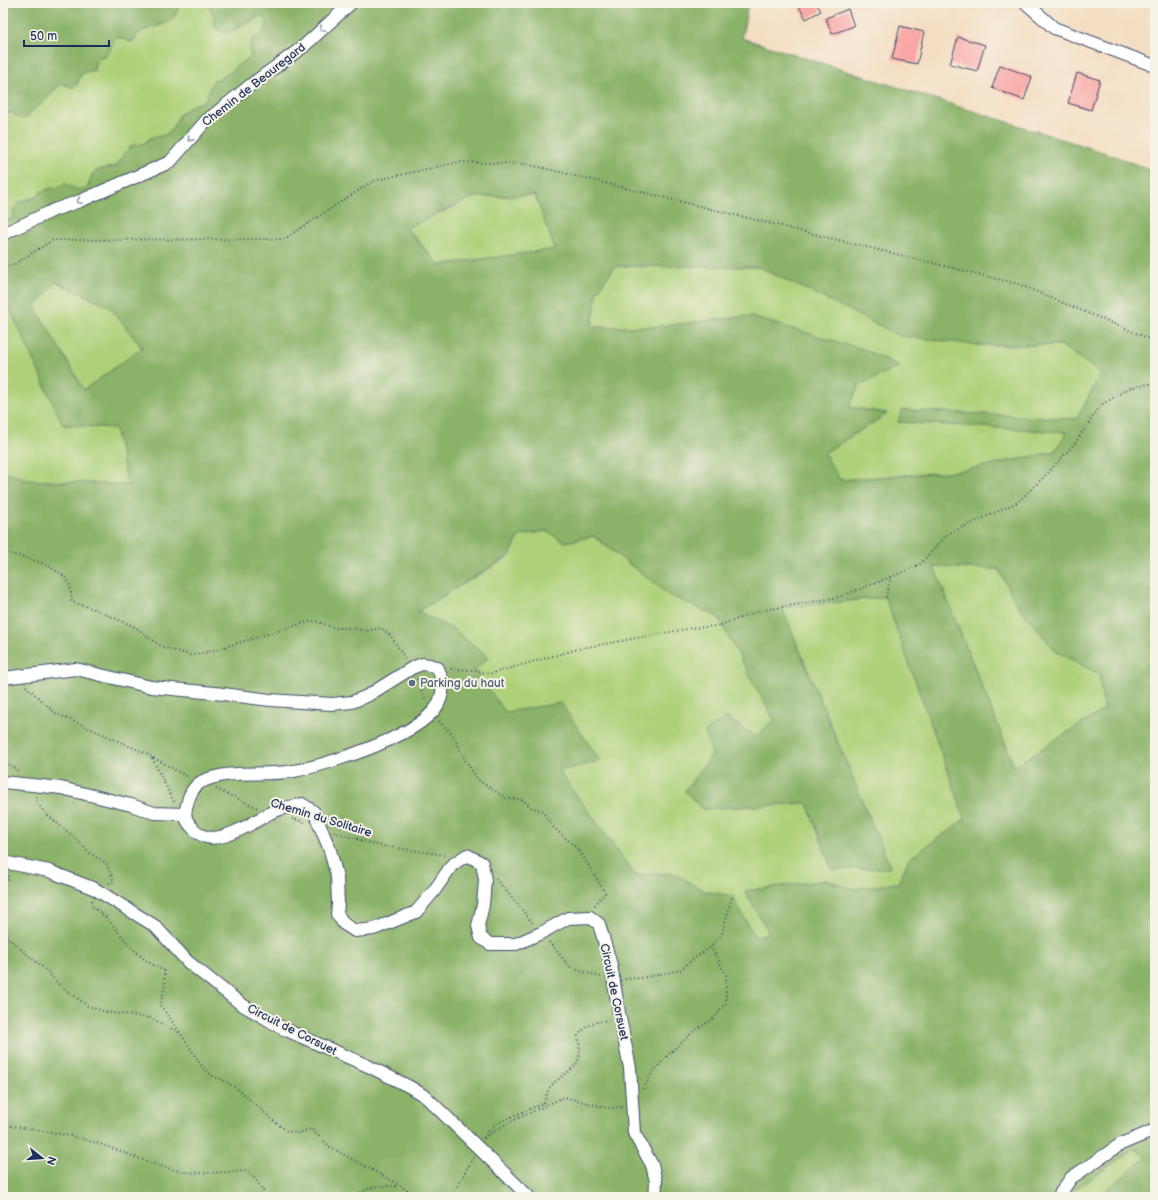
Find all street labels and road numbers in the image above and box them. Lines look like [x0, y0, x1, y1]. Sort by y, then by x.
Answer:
street label: Chemin de Beauregard [199, 40, 309, 130]
street label: Chemin du Solitaire [268, 795, 374, 841]
street label: Circuit de Corsuet [596, 942, 632, 1042]
street label: Circuit de Corsuet [245, 1001, 340, 1059]

